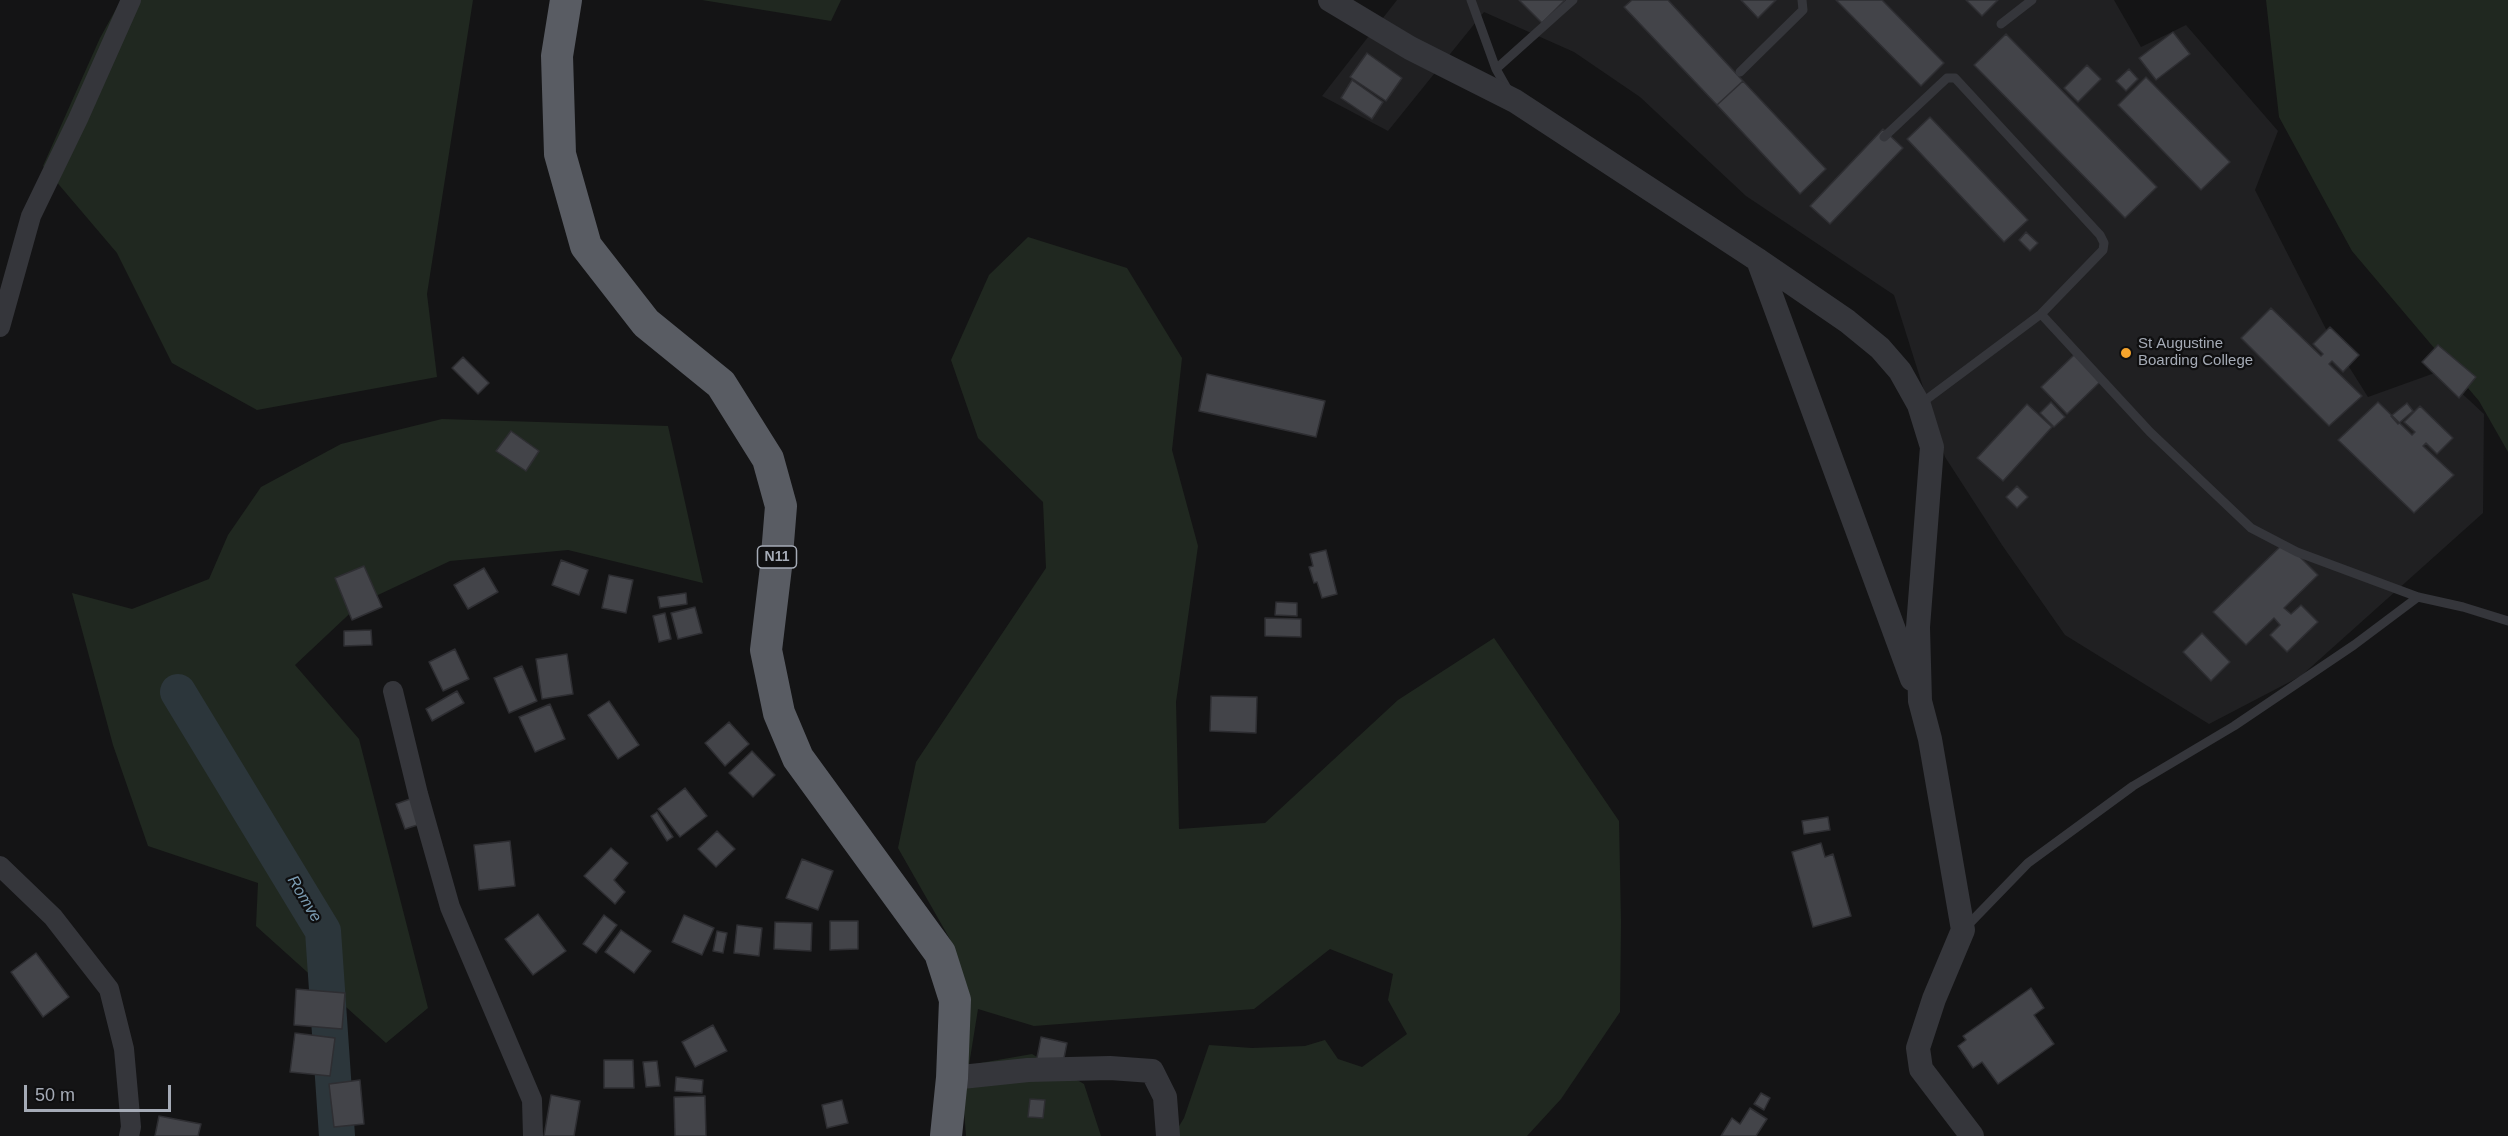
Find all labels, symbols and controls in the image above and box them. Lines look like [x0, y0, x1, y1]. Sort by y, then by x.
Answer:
place label: St Augustine Boarding College [2138, 335, 2253, 370]
marker: St Augustine Boarding College [2119, 346, 2133, 360]
road number: N11 [758, 546, 796, 568]
water label: Romve [283, 872, 325, 926]
scale bar [27, 1073, 174, 1111]
text: 50 m [35, 1085, 75, 1105]

